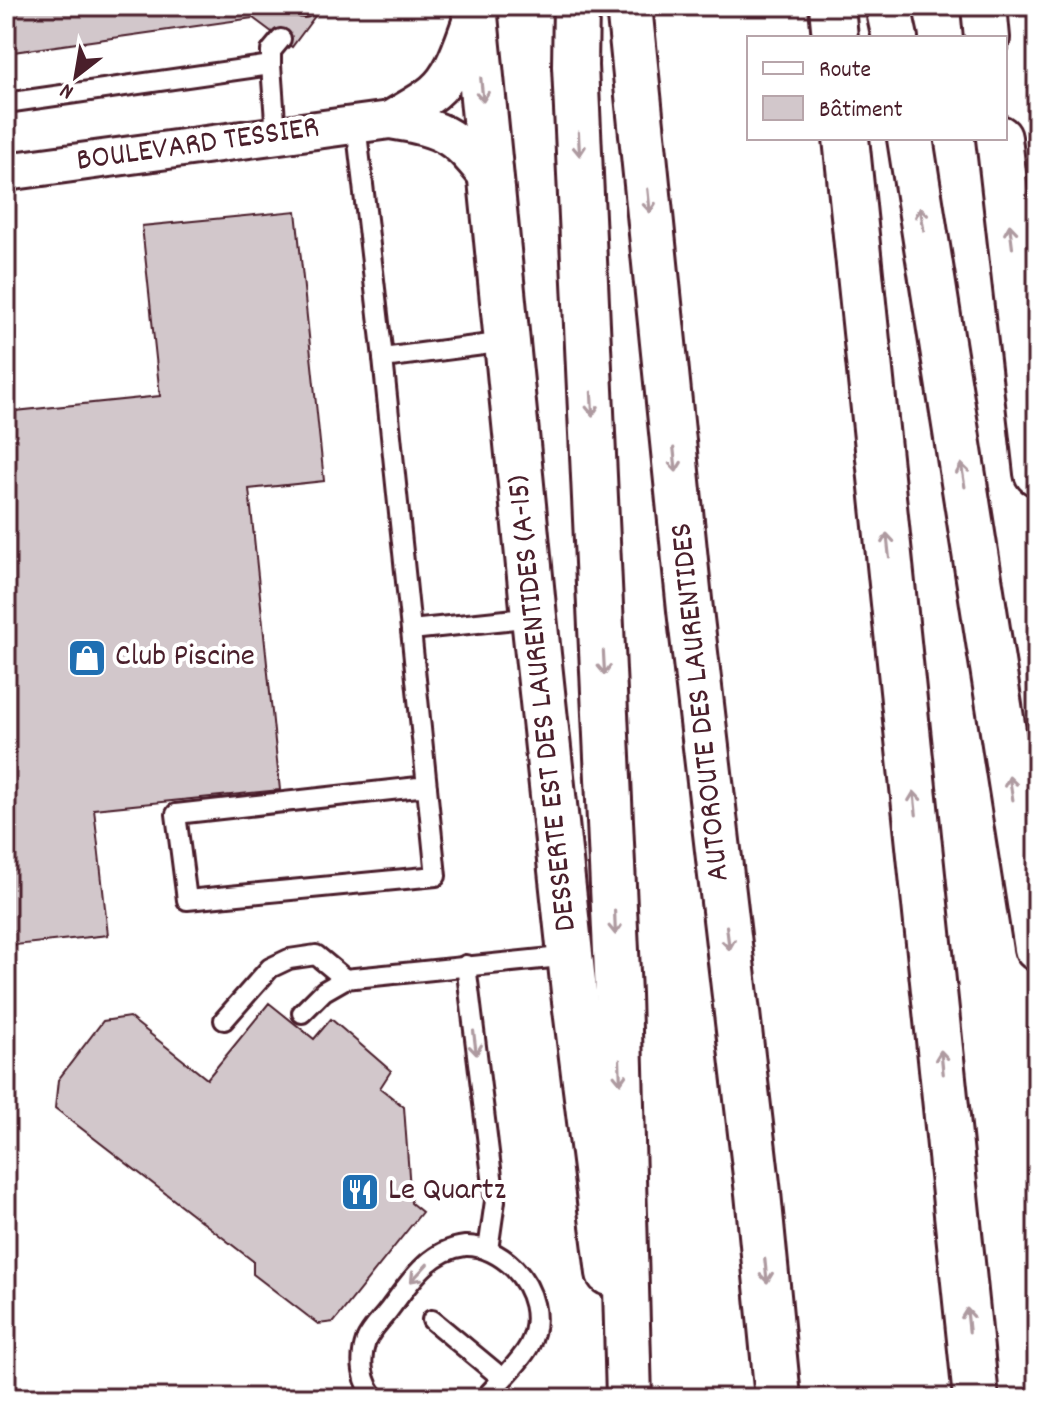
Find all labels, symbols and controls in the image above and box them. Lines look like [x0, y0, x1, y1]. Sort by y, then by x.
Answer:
north arrow [36, 36, 116, 116]
legend [747, 36, 1007, 140]
text: Route [819, 54, 871, 88]
text: N [55, 74, 80, 106]
one-way arrow [475, 76, 490, 102]
text: Bâtiment [819, 94, 903, 128]
street label: BOULEVARD TESSIER [74, 106, 322, 186]
one-way arrow [571, 130, 586, 157]
one-way arrow [642, 187, 657, 214]
one-way arrow [914, 206, 929, 232]
one-way arrow [1003, 224, 1018, 249]
one-way arrow [584, 390, 599, 416]
one-way arrow [668, 446, 683, 473]
one-way arrow [955, 463, 970, 489]
street label: DESSERTE EST DES LAURENTIDES (A-15) [497, 473, 591, 933]
street label: AUTOROUTE DES LAURENTIDES [660, 520, 744, 884]
one-way arrow [880, 532, 895, 558]
place label: Club Piscine [115, 635, 255, 681]
shop icon: Club Piscine [66, 637, 108, 679]
one-way arrow [596, 649, 611, 676]
one-way arrow [1003, 776, 1018, 801]
one-way arrow [907, 790, 922, 817]
one-way arrow [607, 909, 622, 936]
one-way arrow [721, 924, 736, 951]
one-way arrow [468, 1029, 483, 1056]
one-way arrow [934, 1049, 949, 1076]
one-way arrow [612, 1058, 628, 1085]
place label: Le Quartz [388, 1169, 506, 1215]
restaurant icon: Le Quartz [339, 1171, 381, 1213]
one-way arrow [758, 1257, 773, 1284]
one-way arrow [411, 1262, 429, 1282]
one-way arrow [961, 1307, 976, 1334]

